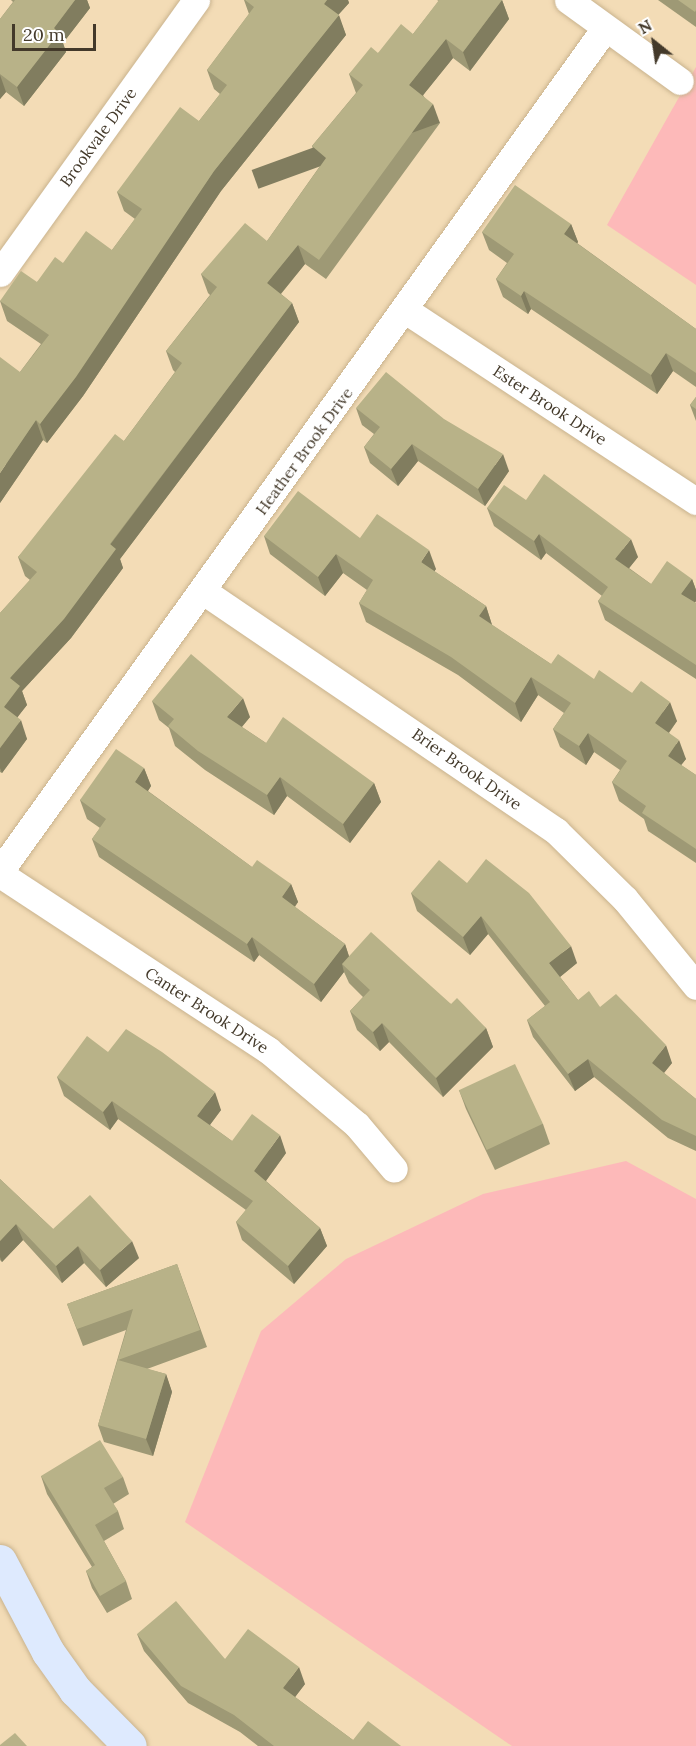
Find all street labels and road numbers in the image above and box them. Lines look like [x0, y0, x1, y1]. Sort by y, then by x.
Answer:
street label: Brookvale Drive [56, 84, 140, 190]
street label: Ester Brook Drive [490, 361, 610, 449]
street label: Heather Brook Drive [251, 384, 357, 518]
street label: Brier Brook Drive [409, 724, 525, 814]
street label: Canter Brook Drive [142, 963, 272, 1057]

